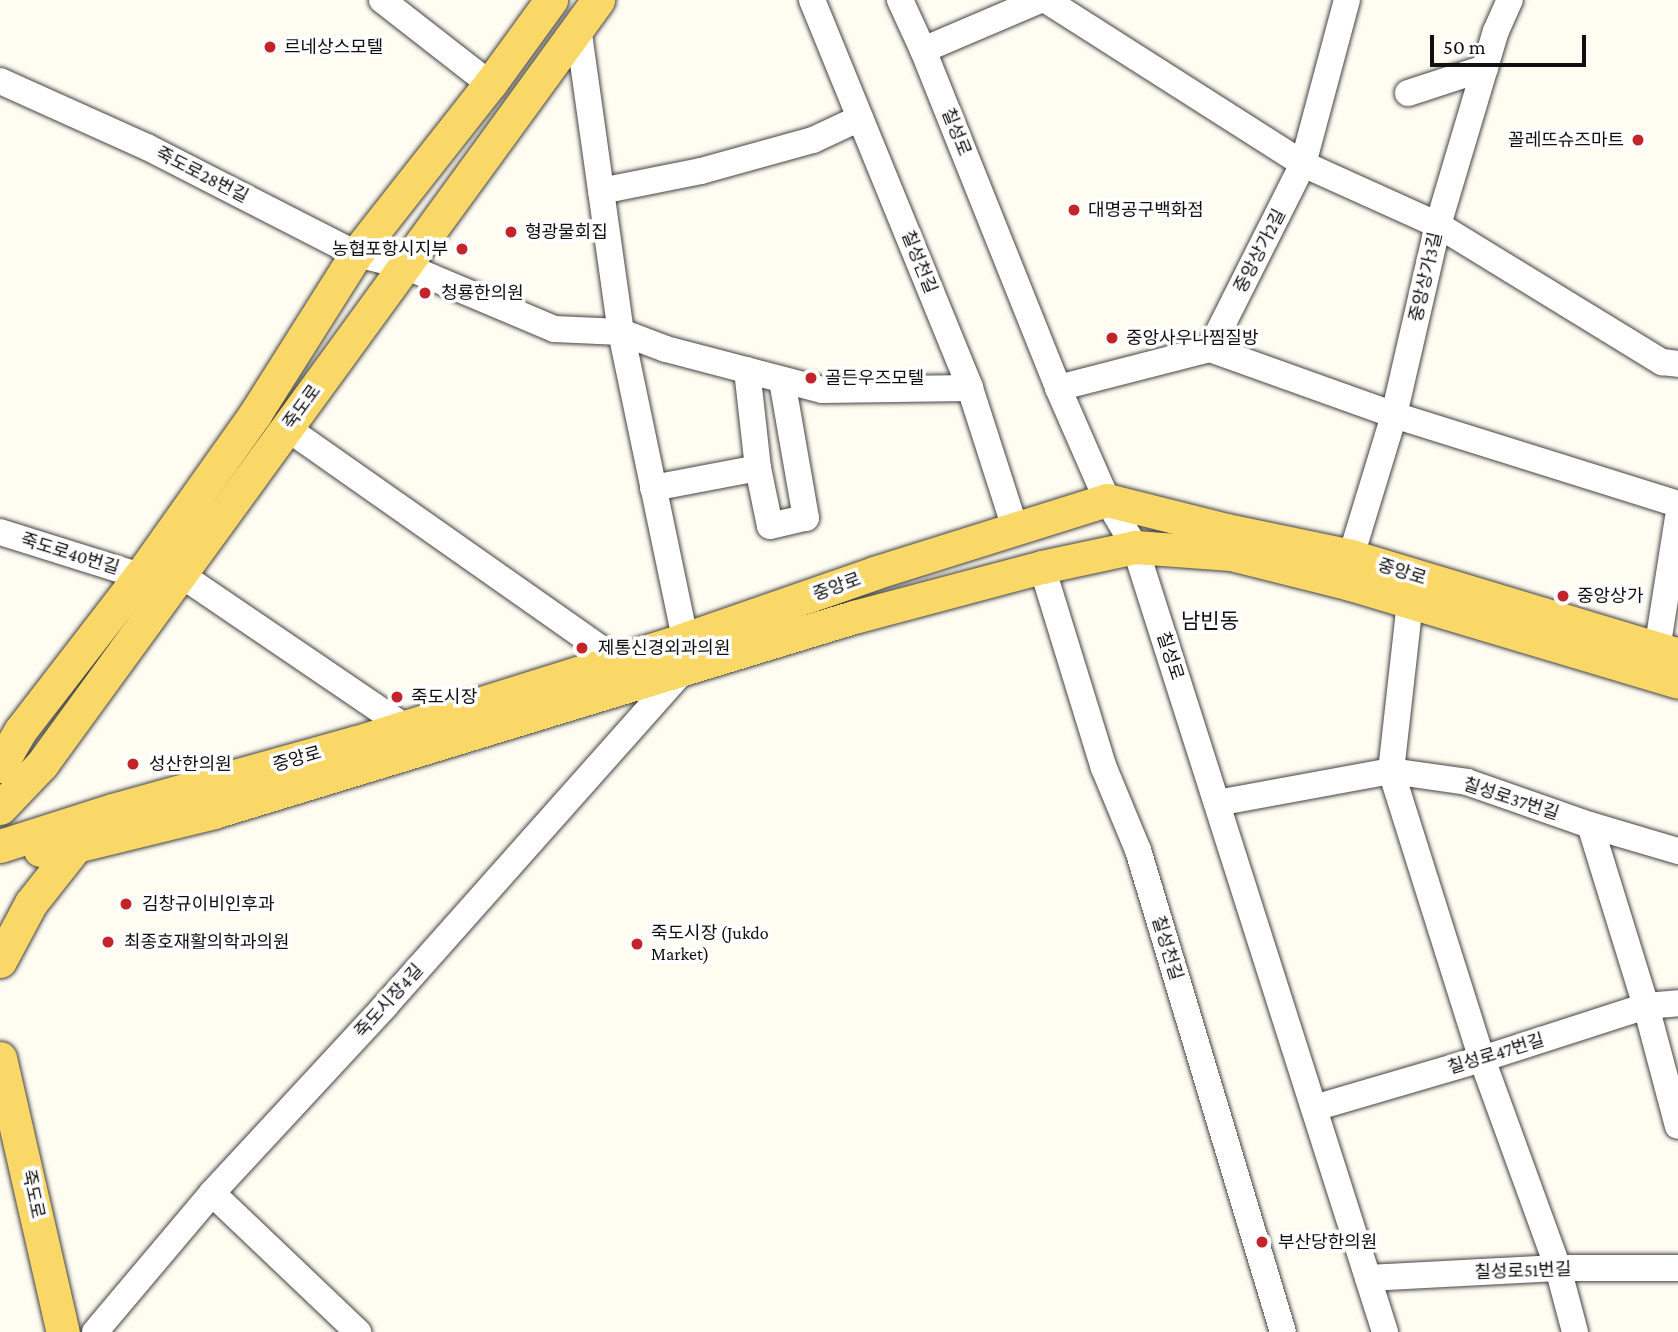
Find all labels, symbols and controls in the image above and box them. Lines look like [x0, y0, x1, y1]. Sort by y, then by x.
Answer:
scale bar [1433, 21, 1589, 65]
text: 50 m [1443, 35, 1486, 59]
place label: 르네상스모텔 [284, 36, 383, 58]
marker: 르네상스모텔 [262, 39, 278, 55]
street label: 칠성로 [937, 105, 975, 159]
place label: 꼴레뜨슈즈마트 [1508, 129, 1624, 151]
marker: 꼴레뜨슈즈마트 [1630, 132, 1646, 148]
street label: 죽도로28번길 [152, 142, 252, 208]
place label: 대명공구백화점 [1088, 199, 1204, 221]
marker: 대명공구백화점 [1066, 202, 1082, 218]
street label: 중앙상가2길 [1230, 205, 1290, 297]
place label: 형광물회집 [525, 221, 608, 243]
marker: 형광물회집 [503, 224, 519, 240]
street label: 칠성천길 [897, 227, 941, 297]
street label: 중앙상가3길 [1405, 230, 1447, 324]
place label: 농협포항시지부 [332, 238, 448, 260]
marker: 농협포항시지부 [454, 241, 470, 257]
place label: 청룡한의원 [441, 282, 524, 304]
marker: 청룡한의원 [415, 283, 435, 303]
place label: 중앙사우나찜질방 [1126, 327, 1258, 349]
marker: 중앙사우나찜질방 [1104, 330, 1120, 346]
place label: 골든우즈모텔 [825, 367, 924, 389]
marker: 골든우즈모텔 [803, 370, 819, 386]
street label: 죽도로 [279, 381, 325, 433]
street label: 죽도로40번길 [18, 529, 122, 579]
street label: 중앙로 [1375, 554, 1429, 590]
street label: 중앙로 [810, 568, 864, 606]
place label: 중앙상가 [1577, 585, 1643, 607]
marker: 중앙상가 [1555, 588, 1571, 604]
district label: 남빈동 [1181, 608, 1239, 634]
street label: 칠성로 [1152, 629, 1188, 683]
place label: 제통신경외과의원 [598, 637, 730, 659]
marker: 제통신경외과의원 [572, 638, 592, 658]
place label: 죽도시장 [411, 686, 477, 708]
marker: 죽도시장 [389, 689, 405, 705]
street label: 중앙로 [270, 742, 324, 776]
place label: 성산한의원 [149, 753, 232, 775]
marker: 성산한의원 [123, 754, 143, 774]
street label: 칠성로37번길 [1460, 773, 1562, 825]
place label: 김창규이비인후과 [142, 893, 274, 915]
marker: 김창규이비인후과 [116, 894, 136, 914]
street label: 칠성천길 [1147, 913, 1187, 983]
place label: 죽도시장 (Jukdo Market) [651, 923, 770, 965]
place label: 최종호재활의학과의원 [124, 931, 290, 953]
marker: 최종호재활의학과의원 [98, 932, 118, 952]
marker: 죽도시장 (Jukdo Market) [629, 936, 645, 952]
street label: 죽도시장4길 [350, 960, 428, 1042]
street label: 칠성로47번길 [1445, 1029, 1547, 1079]
street label: 죽도로 [17, 1167, 49, 1221]
place label: 부산당한의원 [1278, 1231, 1377, 1253]
marker: 부산당한의원 [1252, 1232, 1272, 1252]
street label: 칠성로51번길 [1474, 1259, 1572, 1283]

